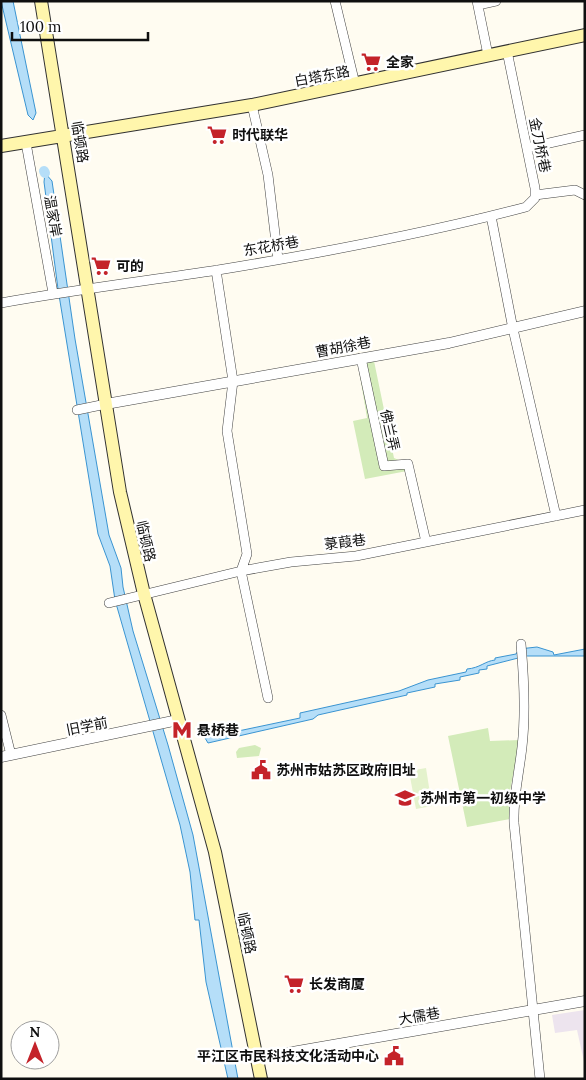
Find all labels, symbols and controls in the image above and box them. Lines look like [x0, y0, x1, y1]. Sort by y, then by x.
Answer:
scale bar [12, 10, 149, 42]
text: 100 m [20, 17, 61, 36]
supermarket icon: 全家 [360, 51, 382, 73]
place label: 全家 [386, 53, 414, 71]
street label: 白塔东路 [293, 62, 351, 90]
street label: 金刀桥巷 [525, 116, 555, 174]
street label: 临顿路 [68, 120, 92, 164]
supermarket icon: 时代联华 [206, 124, 228, 146]
place label: 时代联华 [232, 126, 288, 144]
street label: 温家岸 [40, 194, 66, 238]
street label: 东花桥巷 [242, 232, 300, 260]
supermarket icon: 可的 [90, 255, 112, 277]
place label: 可的 [116, 257, 144, 275]
street label: 曹胡徐巷 [314, 333, 372, 361]
street label: 佛兰弄 [377, 408, 403, 452]
street label: 临顿路 [133, 519, 159, 563]
street label: 菉葭巷 [323, 531, 367, 553]
street label: 旧学前 [65, 713, 109, 739]
metro station icon: 悬桥巷 [171, 719, 193, 741]
place label: 悬桥巷 [197, 721, 239, 739]
public building icon: 苏州市姑苏区政府旧址 [250, 759, 272, 781]
place label: 苏州市姑苏区政府旧址 [276, 761, 416, 779]
school or university icon: 苏州市第一初级中学 [394, 787, 416, 809]
place label: 苏州市第一初级中学 [420, 789, 546, 807]
street label: 临顿路 [234, 911, 260, 955]
supermarket icon: 长发商厦 [283, 973, 305, 995]
place label: 长发商厦 [309, 975, 365, 993]
street label: 大儒巷 [397, 1003, 441, 1029]
north arrow [10, 1020, 60, 1070]
text: N [30, 1023, 41, 1041]
public building icon: 平江区市民科技文化活动中心 [383, 1045, 405, 1067]
place label: 平江区市民科技文化活动中心 [197, 1047, 379, 1065]

